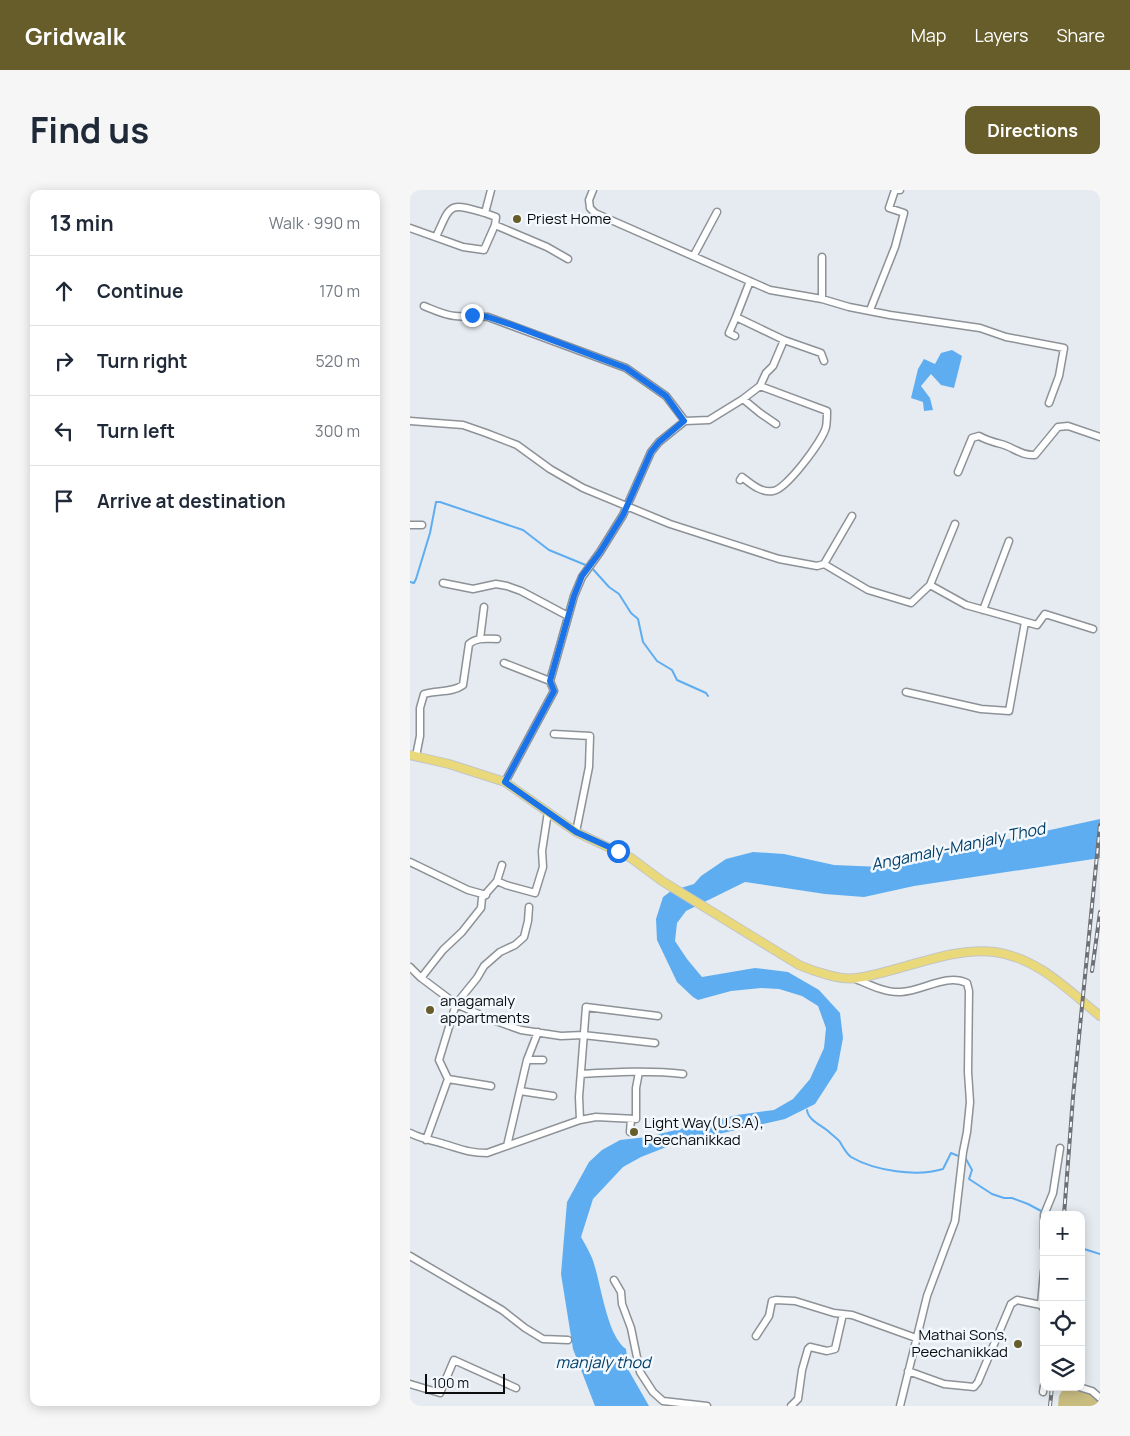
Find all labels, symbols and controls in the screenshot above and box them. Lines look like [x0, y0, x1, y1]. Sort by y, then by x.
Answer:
text: Gridwalk [25, 19, 126, 52]
text: Map [911, 23, 946, 47]
text: Layers [974, 23, 1028, 47]
text: Share [1056, 23, 1105, 47]
text: Find us [30, 106, 149, 154]
button: Directions [965, 106, 1100, 154]
place label: Priest Home [527, 208, 611, 229]
text: 13 min [50, 209, 114, 237]
text: Walk · 990 m [269, 212, 360, 234]
marker: Priest Home [511, 213, 523, 225]
icon: ahead [50, 277, 78, 305]
text: Continue [97, 278, 183, 304]
text: 170 m [319, 280, 360, 302]
route end [461, 304, 484, 327]
icon: right [50, 347, 78, 375]
text: Turn right [97, 348, 187, 374]
text: 520 m [316, 350, 360, 372]
icon: left [50, 417, 78, 445]
text: Turn left [97, 418, 175, 444]
text: 300 m [315, 420, 360, 442]
icon: arrive [50, 487, 78, 515]
text: Arrive at destination [97, 488, 286, 514]
water label: Angamaly-Manjaly Thod [869, 816, 1050, 875]
route start [607, 840, 630, 863]
place label: anagamaly appartments [440, 990, 530, 1028]
marker: anagamaly appartments [424, 1004, 436, 1016]
place label: Light Way(U.S.A), Peechanikkad [644, 1112, 764, 1150]
marker: Light Way(U.S.A), Peechanikkad [628, 1126, 640, 1138]
map controls [1040, 1211, 1085, 1391]
button: + [1040, 1211, 1085, 1256]
button: − [1040, 1256, 1085, 1301]
button: locate [1040, 1301, 1085, 1346]
place label: Mathai Sons, Peechanikkad [911, 1324, 1008, 1362]
marker: Mathai Sons, Peechanikkad [1012, 1338, 1024, 1350]
button: layers [1040, 1346, 1085, 1391]
water label: manjaly thod [555, 1351, 653, 1373]
scale bar [425, 1371, 505, 1394]
text: 100 m [432, 1373, 469, 1392]

